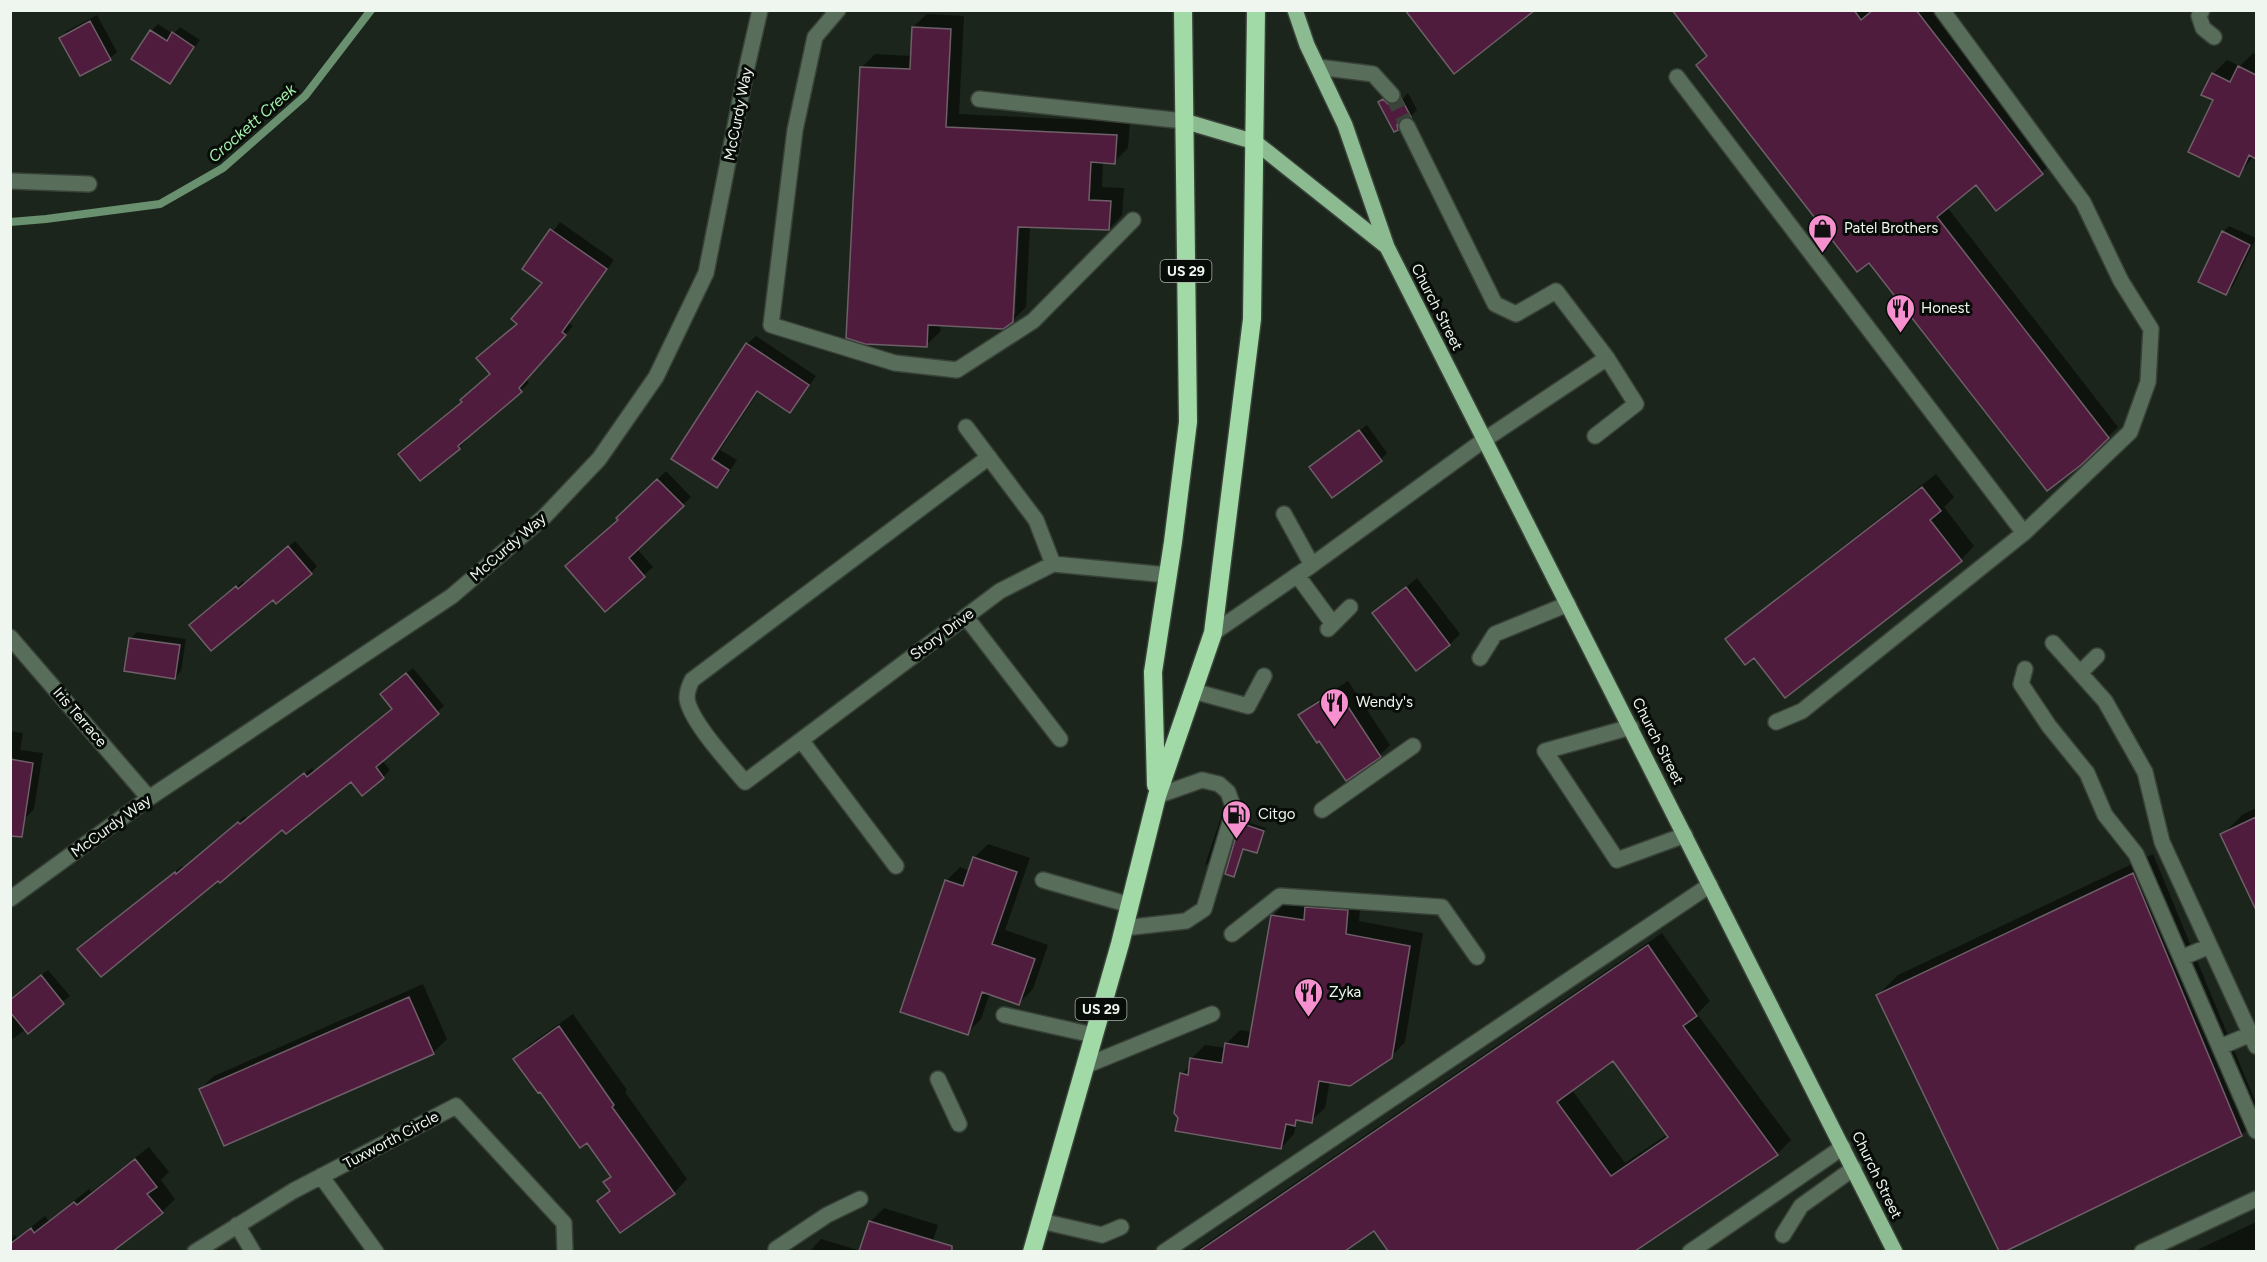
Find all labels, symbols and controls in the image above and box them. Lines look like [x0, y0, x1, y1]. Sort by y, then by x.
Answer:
street label: McCurdy Way [720, 66, 756, 162]
water label: Crockett Creek [204, 79, 301, 166]
shop icon: Patel Brothers [1807, 212, 1839, 254]
place label: Patel Brothers [1844, 219, 1938, 237]
road number: US 29 [1160, 260, 1212, 282]
street label: Church Street [1407, 261, 1467, 354]
restaurant icon: Honest [1884, 292, 1916, 334]
place label: Honest [1921, 299, 1971, 317]
street label: McCurdy Way [466, 509, 550, 585]
street label: Story Drive [907, 604, 977, 664]
street label: Iris Terrace [49, 684, 111, 750]
restaurant icon: Wendy's [1319, 686, 1351, 728]
place label: Wendy's [1356, 693, 1413, 711]
street label: Church Street [1628, 695, 1688, 788]
street label: McCurdy Way [67, 791, 155, 861]
fuel station icon: Citgo [1221, 798, 1253, 840]
place label: Citgo [1258, 805, 1296, 823]
restaurant icon: Zyka [1292, 976, 1324, 1018]
place label: Zyka [1329, 983, 1361, 1001]
road number: US 29 [1076, 998, 1126, 1020]
street label: Tuxworth Circle [340, 1107, 442, 1173]
street label: Church Street [1848, 1128, 1906, 1222]

